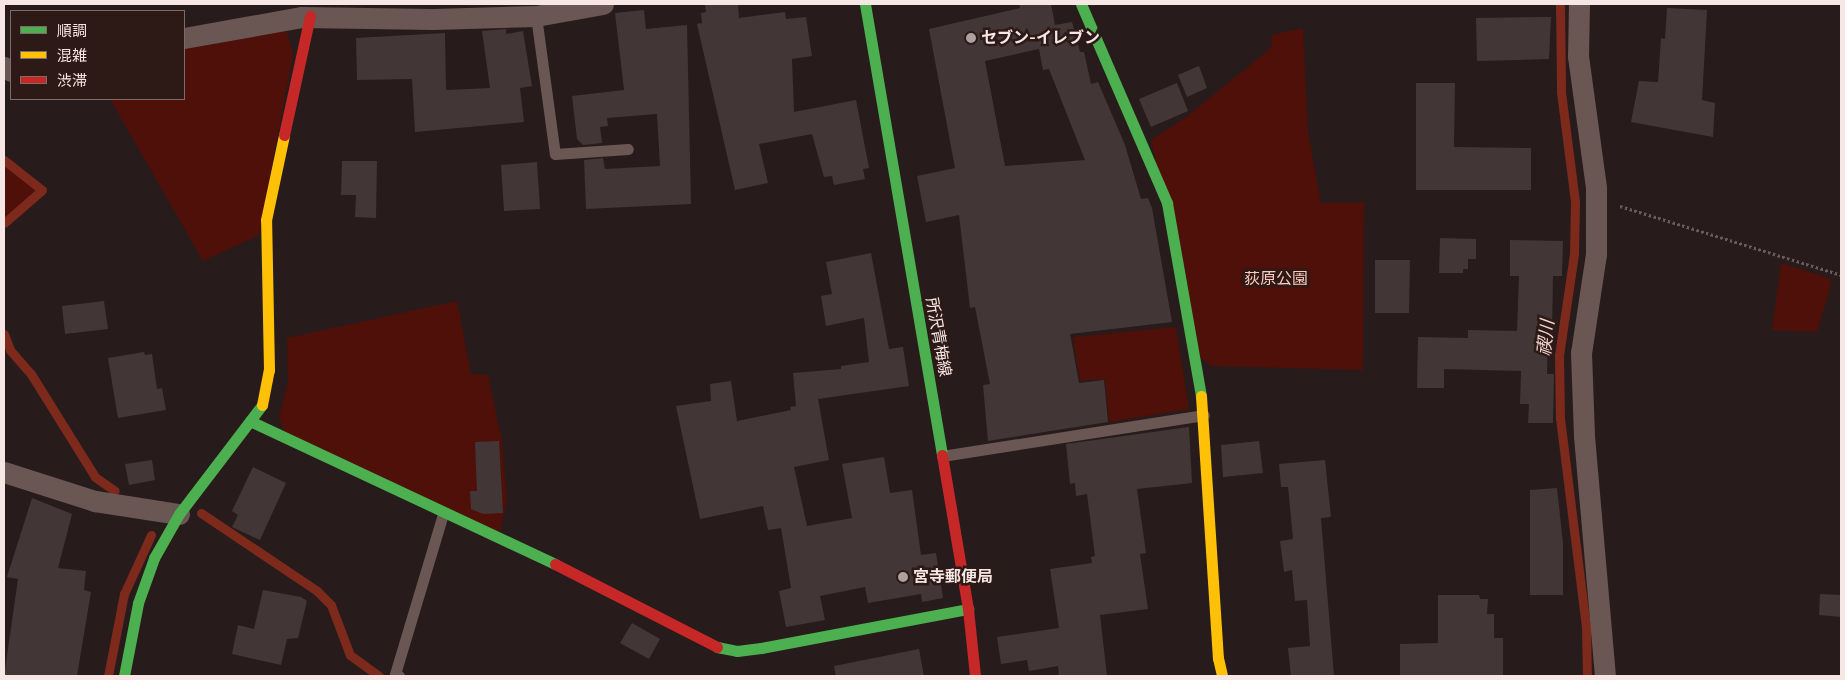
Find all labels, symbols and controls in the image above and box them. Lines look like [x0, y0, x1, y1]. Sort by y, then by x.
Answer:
legend [10, 10, 185, 100]
text: 順調 [57, 21, 87, 41]
place label: セブン-イレブン [981, 28, 1100, 48]
marker: セブン-イレブン [965, 32, 977, 44]
text: 混雑 [57, 46, 87, 66]
text: 渋滞 [57, 71, 87, 91]
park label: 荻原公園 [1244, 269, 1308, 289]
street label: 所沢青梅線 [922, 296, 954, 378]
water label: 禊川 [1533, 319, 1559, 357]
place label: 宮寺郵便局 [913, 567, 993, 587]
marker: 宮寺郵便局 [897, 571, 909, 583]

